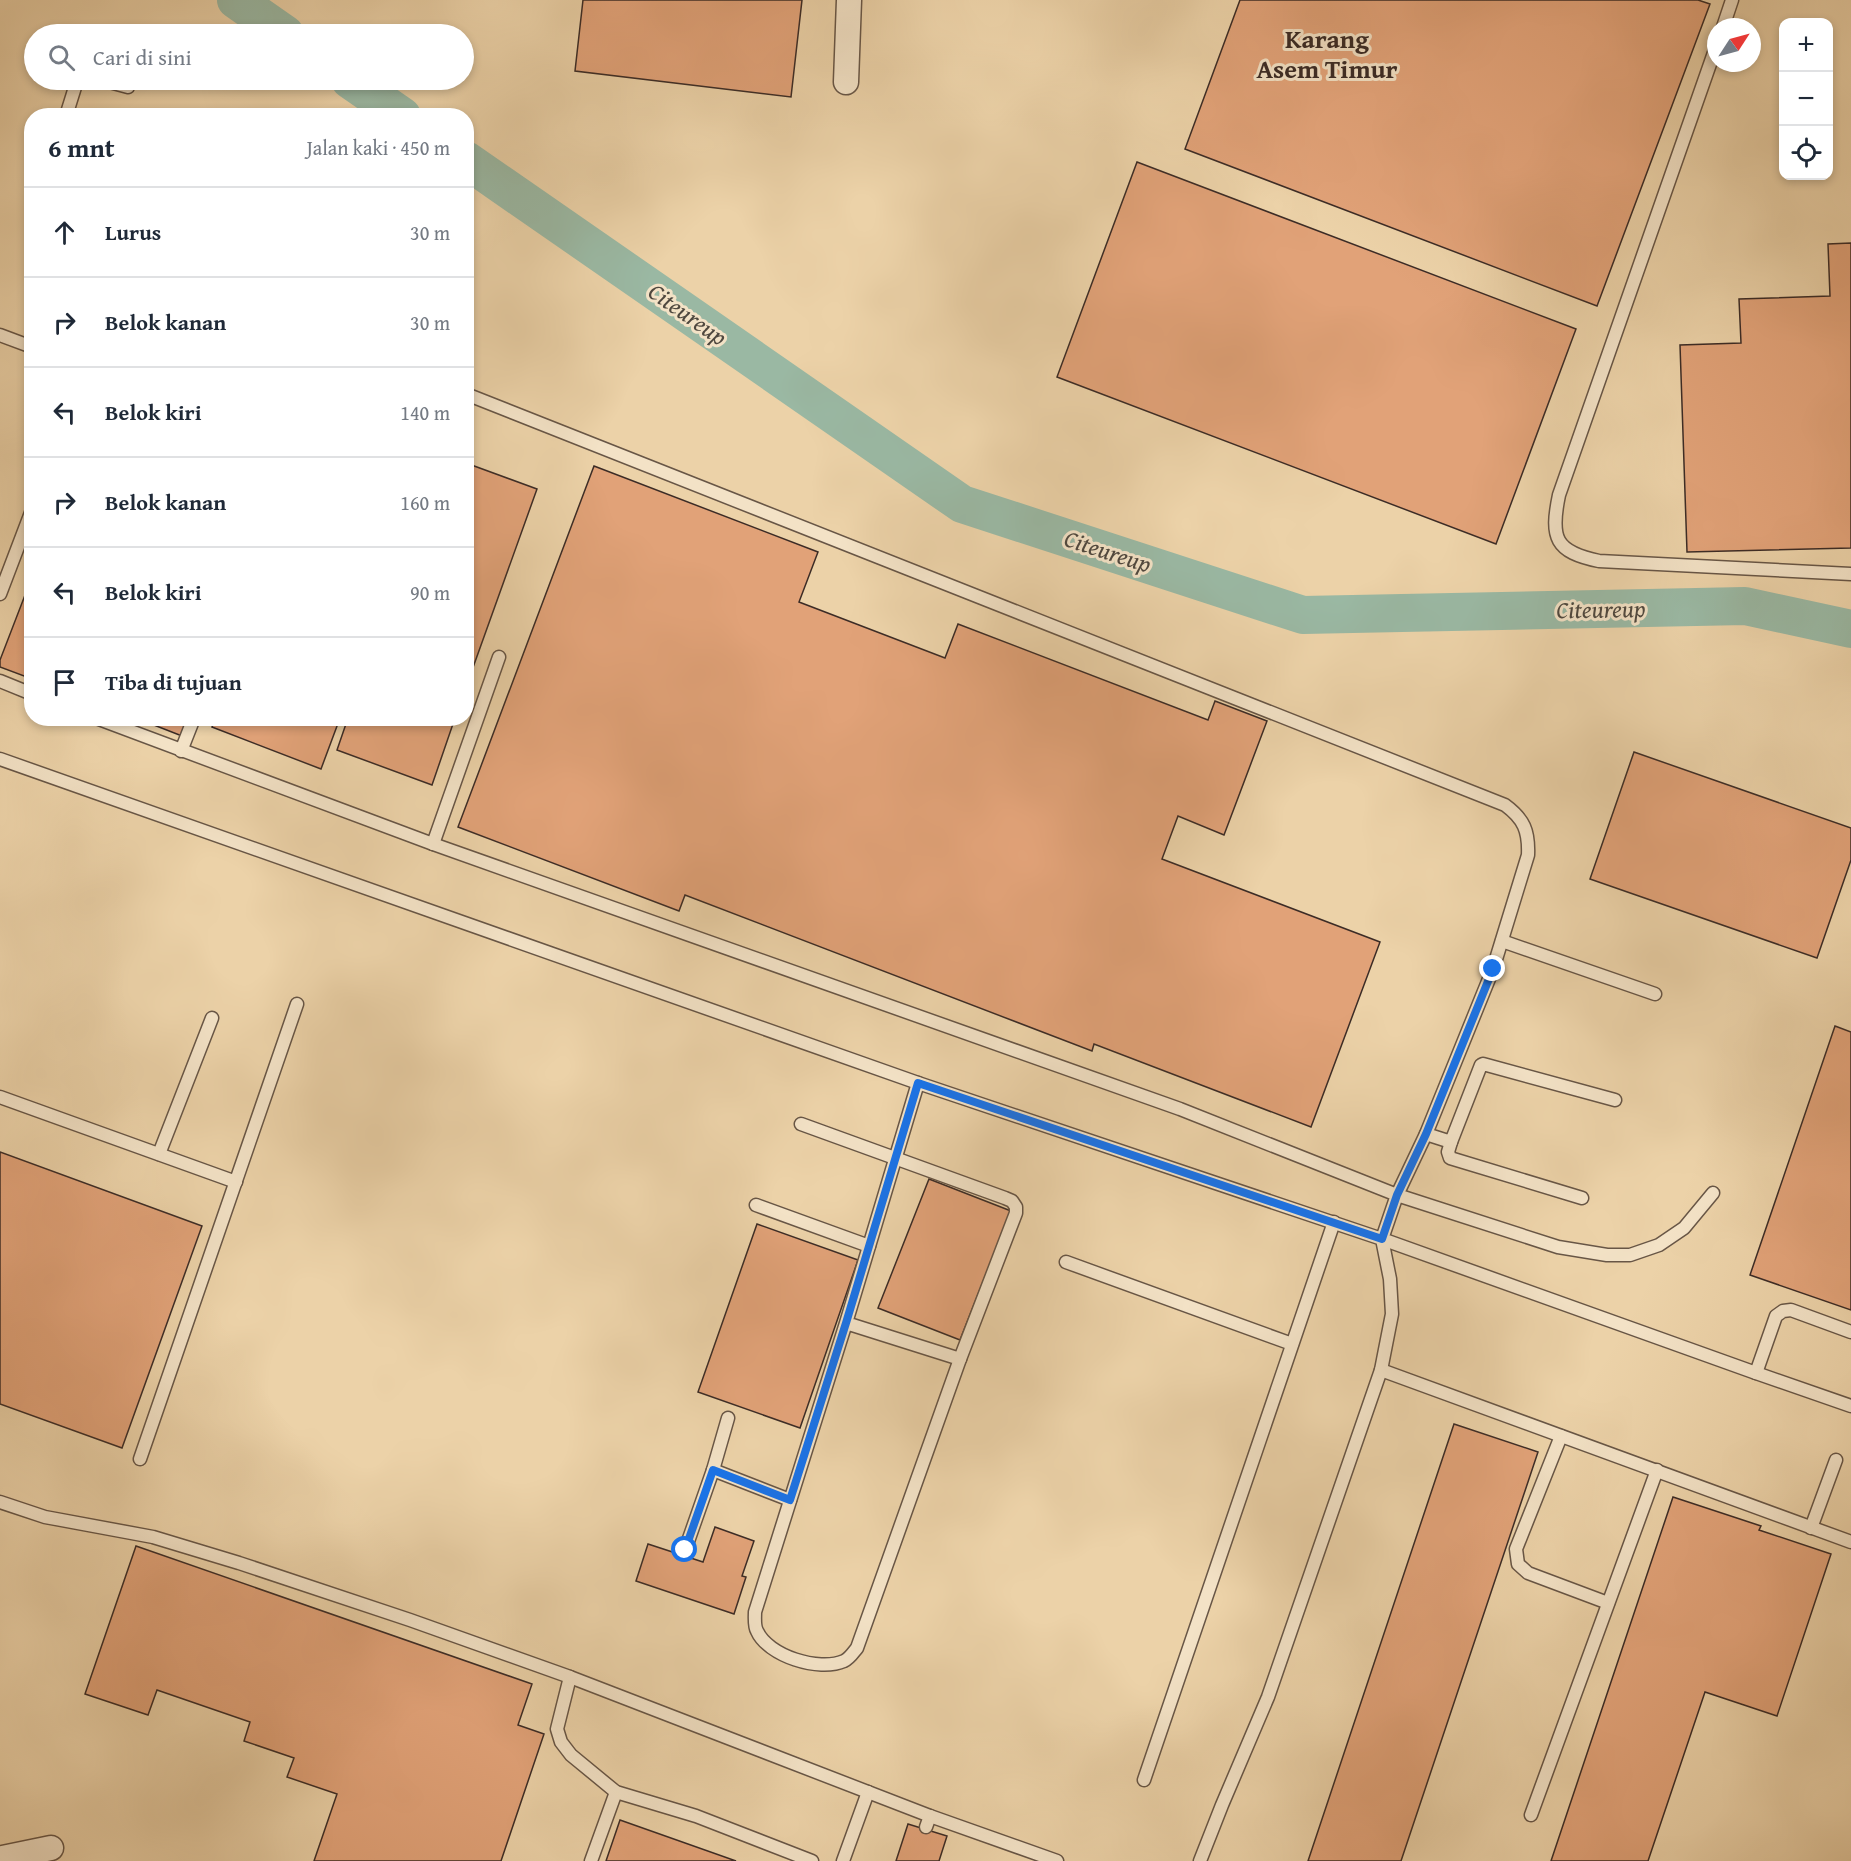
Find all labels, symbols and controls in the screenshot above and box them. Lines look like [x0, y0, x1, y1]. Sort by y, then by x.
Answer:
north arrow [1707, 18, 1761, 72]
map controls [1779, 18, 1833, 180]
button: + [1779, 18, 1833, 72]
district label: Karang Asem Timur [1256, 19, 1398, 88]
search box [24, 24, 474, 90]
icon: search [45, 41, 78, 74]
text: Cari di sini [93, 41, 192, 73]
button: − [1779, 72, 1833, 126]
button: locate [1779, 126, 1833, 180]
text: 6 mnt [48, 128, 115, 167]
text: Jalan kaki · 450 m [306, 133, 450, 162]
icon: ahead [48, 216, 81, 249]
text: Lurus [105, 216, 161, 248]
text: 30 m [410, 218, 450, 247]
water label: Citeureup [641, 274, 735, 354]
icon: right [48, 306, 81, 339]
text: Belok kanan [105, 306, 226, 338]
text: 30 m [410, 308, 450, 337]
icon: left [48, 396, 81, 429]
text: Belok kiri [105, 396, 202, 428]
text: 140 m [400, 398, 450, 427]
icon: right [48, 486, 81, 519]
text: Belok kanan [105, 486, 226, 518]
text: 160 m [400, 488, 450, 517]
water label: Citeureup [1060, 521, 1156, 581]
icon: left [48, 576, 81, 609]
text: Belok kiri [105, 576, 202, 608]
text: 90 m [410, 578, 450, 607]
water label: Citeureup [1556, 591, 1646, 627]
icon: arrive [48, 666, 81, 699]
text: Tiba di tujuan [105, 666, 242, 698]
route end [1479, 955, 1505, 981]
route start [671, 1536, 697, 1562]

